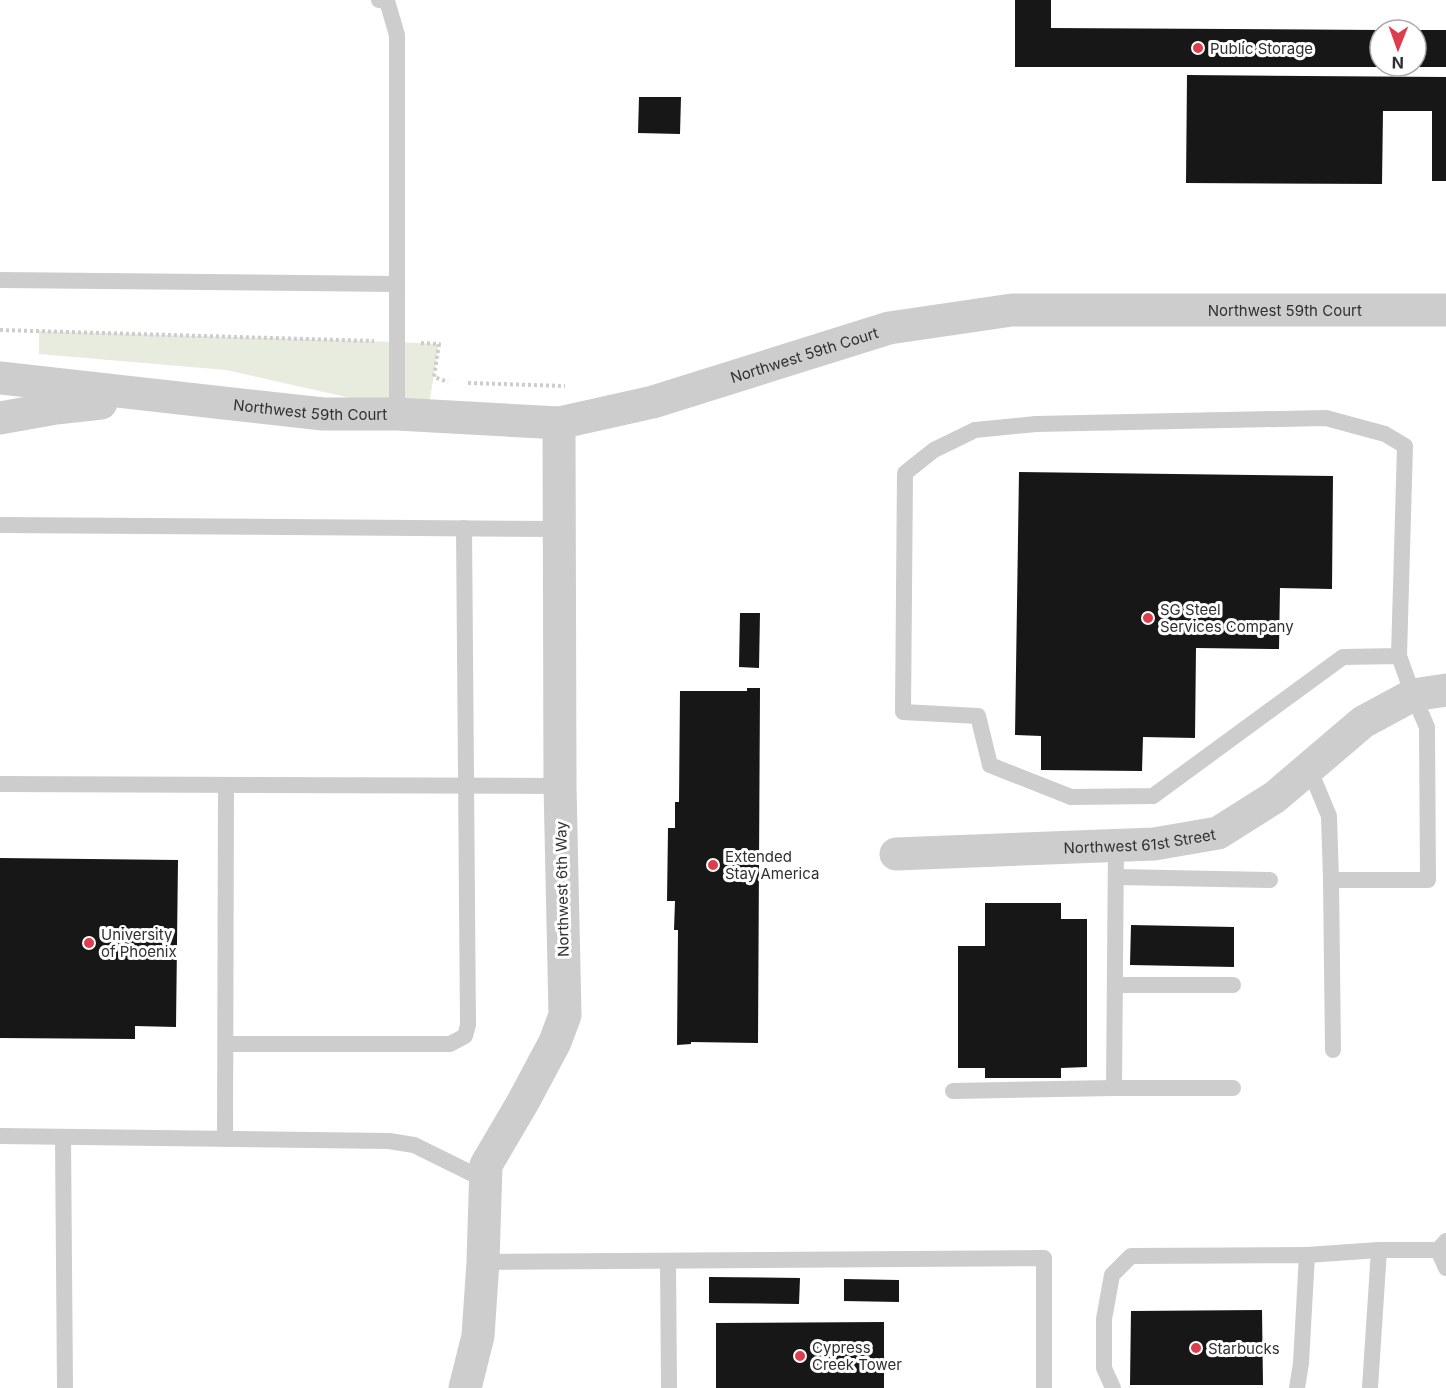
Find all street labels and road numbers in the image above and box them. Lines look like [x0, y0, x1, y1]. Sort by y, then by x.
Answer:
street label: Northwest 59th Court [1208, 301, 1362, 320]
street label: Northwest 59th Court [728, 322, 881, 387]
street label: Northwest 59th Court [232, 395, 387, 424]
street label: Northwest 6th Way [551, 820, 573, 957]
street label: Northwest 61st Street [1063, 824, 1217, 857]

